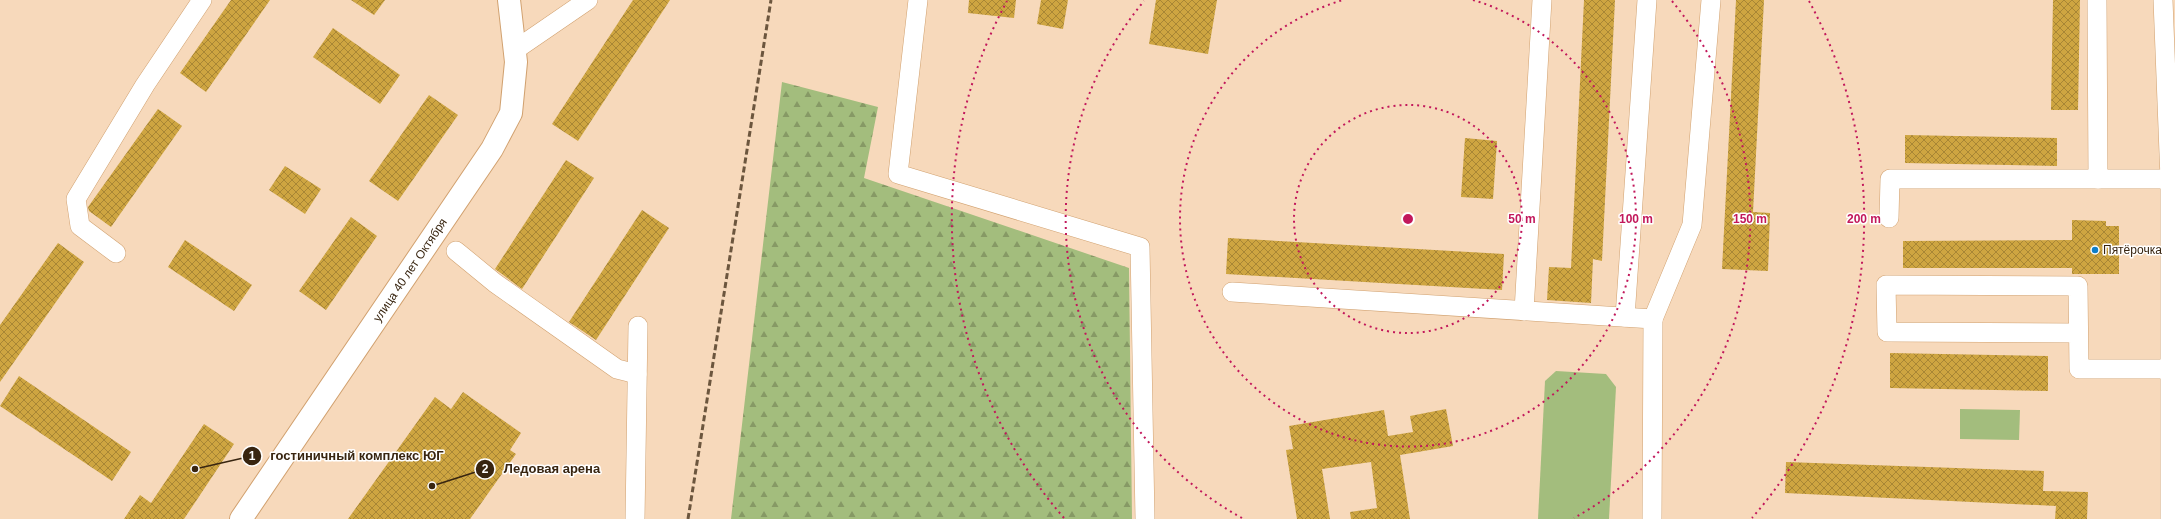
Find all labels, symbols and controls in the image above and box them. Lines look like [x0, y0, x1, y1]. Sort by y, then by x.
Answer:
centre of rings [1401, 212, 1415, 226]
text: 50 m [1508, 212, 1536, 226]
text: 100 m [1619, 212, 1653, 226]
text: 150 m [1733, 212, 1767, 226]
text: 200 m [1847, 212, 1881, 226]
street label: улица 40 лет Октября [370, 216, 450, 324]
place label: Пятёрочка [2103, 243, 2162, 257]
marker: Пятёрочка [2090, 245, 2100, 255]
callout: гостиничный комплекс ЮГ [242, 443, 451, 468]
text: гостиничный комплекс ЮГ [270, 448, 444, 463]
text: 1 [249, 449, 256, 463]
callout: Ледовая арена [475, 456, 608, 481]
text: Ледовая арена [504, 461, 601, 476]
text: 2 [482, 462, 489, 476]

